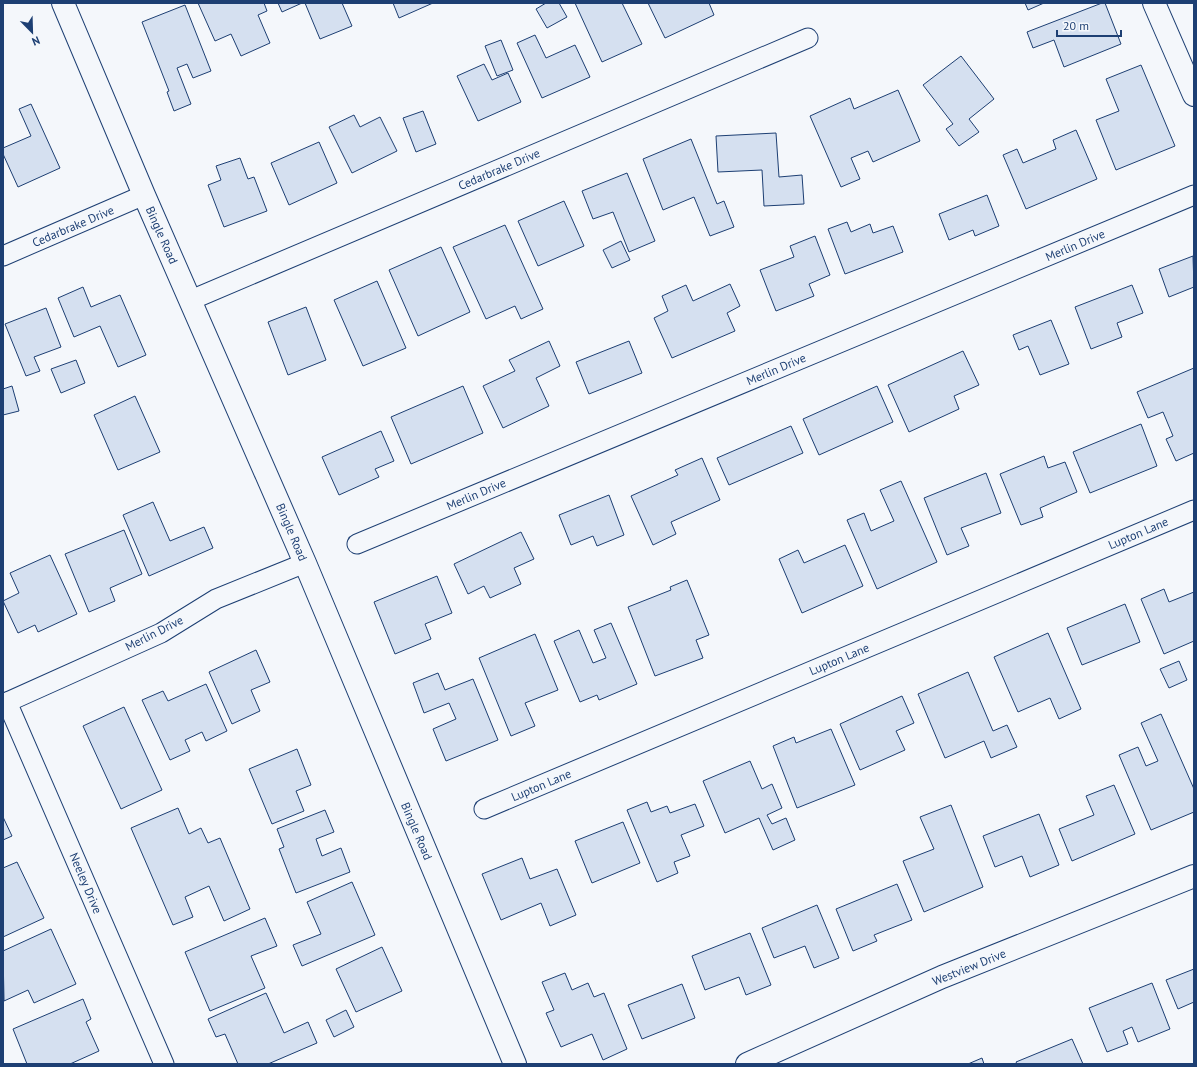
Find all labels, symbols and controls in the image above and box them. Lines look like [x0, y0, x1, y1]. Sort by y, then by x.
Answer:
north arrow [12, 12, 52, 52]
scale bar [1057, 12, 1121, 38]
text: 20 m [1063, 18, 1089, 33]
text: N [30, 33, 42, 49]
street label: Cedarbrake Drive [456, 145, 542, 193]
street label: Cedarbrake Drive [30, 202, 116, 250]
street label: Bingle Road [143, 204, 181, 266]
street label: Merlin Drive [1043, 226, 1107, 264]
street label: Merlin Drive [744, 350, 808, 388]
street label: Merlin Drive [444, 475, 508, 513]
street label: Bingle Road [273, 501, 311, 563]
street label: Lupton Lane [1106, 514, 1170, 552]
street label: Merlin Drive [123, 612, 185, 654]
street label: Lupton Lane [807, 640, 871, 678]
street label: Lupton Lane [509, 766, 573, 804]
street label: Bingle Road [398, 800, 436, 862]
street label: Neeley Drive [66, 850, 106, 916]
street label: Westview Drive [930, 945, 1008, 989]

